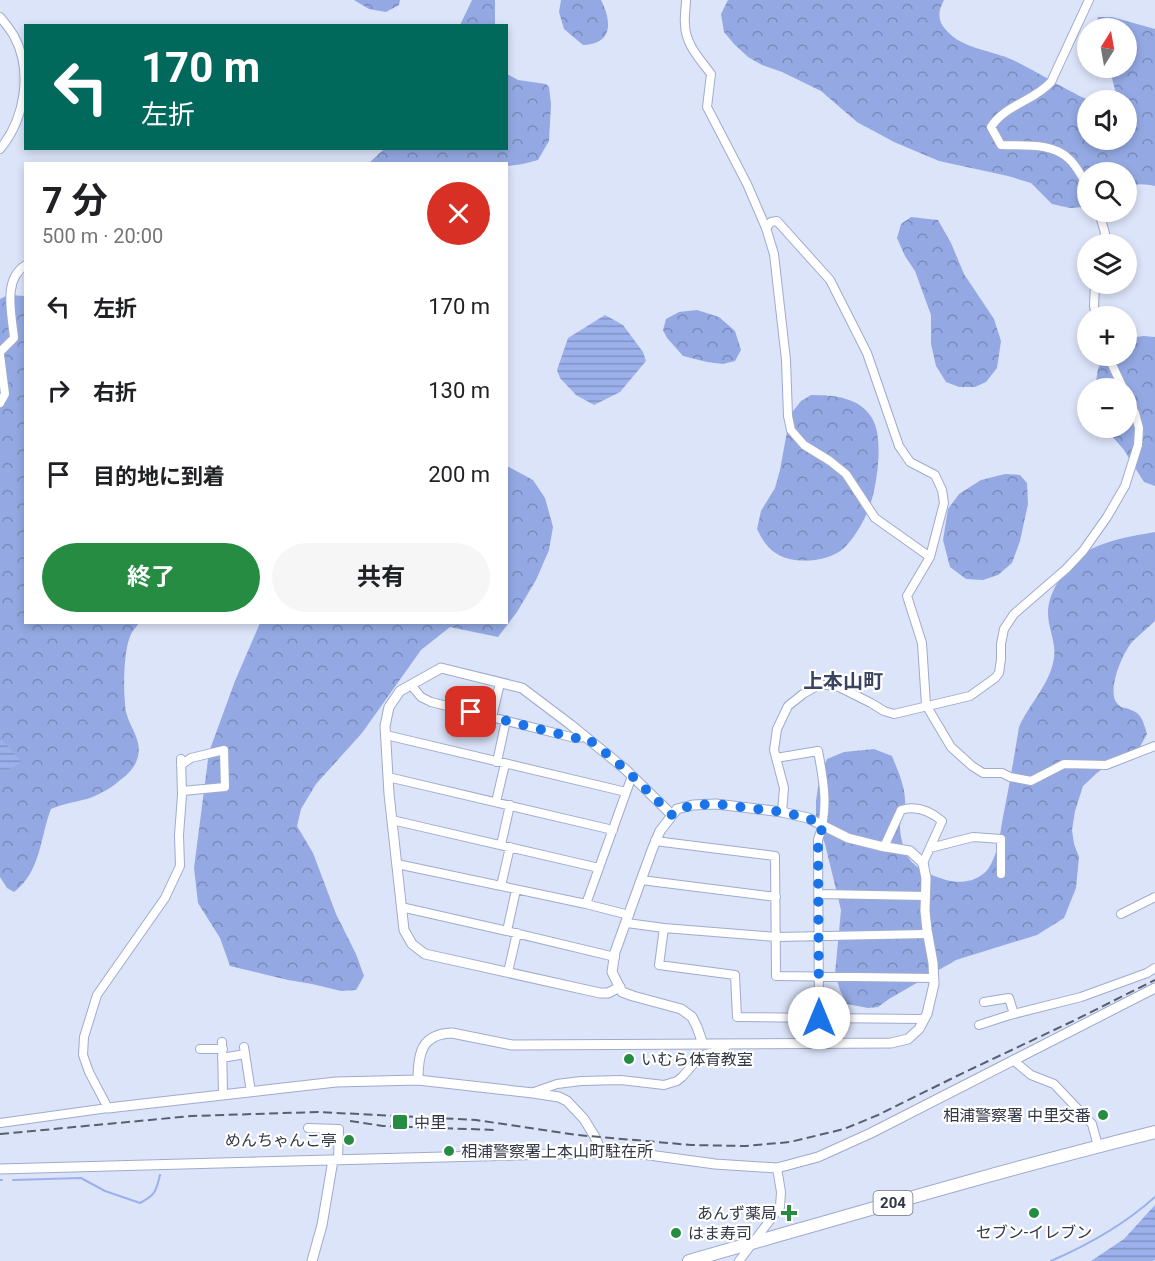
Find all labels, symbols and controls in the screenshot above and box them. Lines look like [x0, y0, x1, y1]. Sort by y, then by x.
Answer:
north arrow [1077, 18, 1137, 78]
map controls [1077, 18, 1137, 438]
text: 170 m [141, 43, 260, 92]
icon: left [42, 48, 120, 126]
button: sound [1077, 90, 1137, 150]
text: 左折 [141, 99, 195, 131]
button: search [1077, 162, 1137, 222]
text: 7 分 [42, 180, 108, 222]
button: close [427, 182, 490, 245]
text: 500 m · 20:00 [42, 224, 163, 248]
button: layers [1077, 234, 1137, 294]
icon: left [42, 290, 75, 323]
text: 170 m [428, 294, 490, 319]
text: 左折 [93, 296, 137, 321]
button: + [1077, 306, 1137, 366]
icon: right [42, 374, 75, 407]
text: 130 m [428, 378, 490, 403]
button: − [1077, 378, 1137, 438]
text: 右折 [93, 380, 137, 405]
icon: arrive [42, 458, 75, 491]
text: 200 m [428, 462, 490, 487]
text: 目的地に到着 [93, 464, 225, 489]
button: 終了 [42, 543, 260, 612]
button: 共有 [272, 543, 490, 612]
district label: 上本山町 [803, 669, 883, 693]
pin [445, 686, 496, 737]
icon: arrive [454, 695, 487, 728]
position arrow [787, 986, 851, 1050]
place label: いむら体育教室 [641, 1050, 753, 1069]
marker: いむら体育教室 [622, 1052, 636, 1066]
place label: 相浦警察署 中里交番 [943, 1106, 1091, 1125]
marker: 相浦警察署 中里交番 [1096, 1108, 1110, 1122]
marker: 中里 [391, 1113, 409, 1131]
place label: 中里 [414, 1113, 446, 1132]
place label: めんちゃんこ亭 [225, 1131, 337, 1150]
marker: めんちゃんこ亭 [342, 1133, 356, 1147]
place label: 相浦警察署上本山町駐在所 [461, 1142, 653, 1161]
marker: 相浦警察署上本山町駐在所 [442, 1144, 456, 1158]
road number: 204 [874, 1191, 912, 1215]
place label: あんず薬局 [697, 1204, 777, 1223]
marker: あんず薬局 [782, 1206, 796, 1220]
marker: セブン-イレブン [1027, 1206, 1041, 1220]
place label: セブン-イレブン [976, 1223, 1092, 1242]
place label: はま寿司 [688, 1224, 752, 1243]
marker: はま寿司 [669, 1226, 683, 1240]

